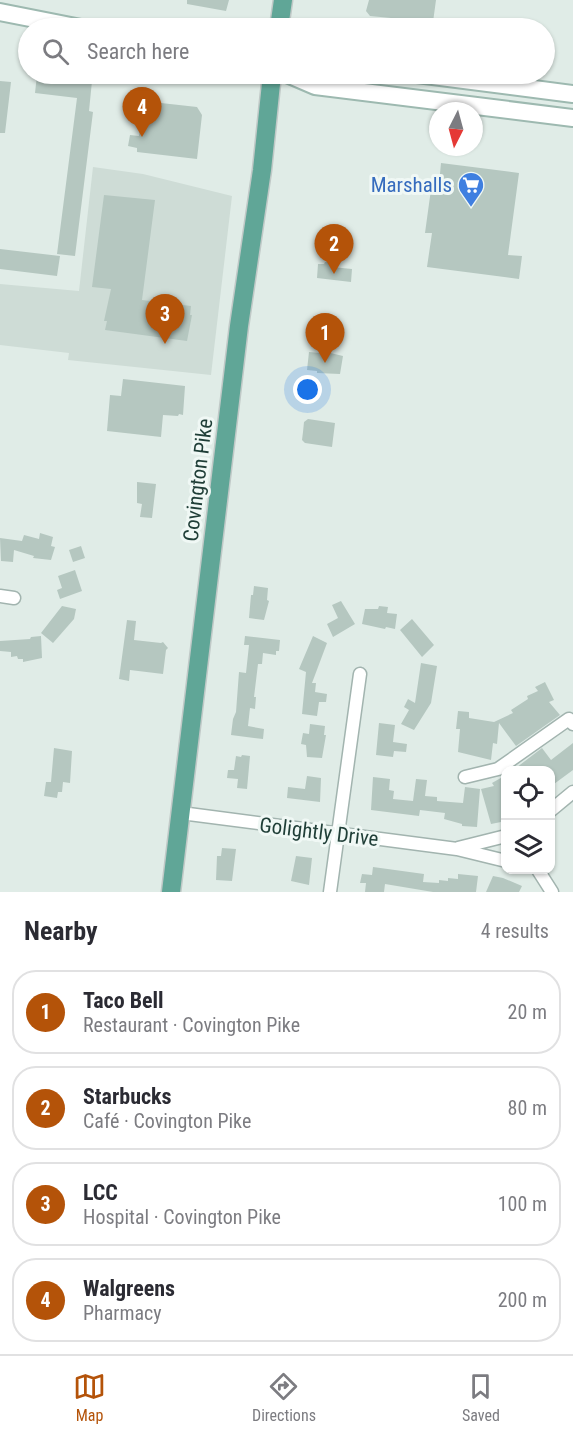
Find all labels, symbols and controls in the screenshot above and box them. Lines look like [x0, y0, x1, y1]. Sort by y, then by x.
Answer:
search box [18, 18, 555, 84]
icon: search [39, 35, 72, 68]
text: Search here [87, 39, 189, 64]
pin: 4 [122, 88, 162, 137]
north arrow [429, 102, 483, 156]
supermarket icon: Marshalls [456, 170, 486, 208]
place label: Marshalls [371, 173, 452, 197]
pin: 2 [314, 224, 354, 274]
pin: 3 [146, 294, 184, 344]
pin: 1 [306, 314, 344, 363]
your location [293, 375, 322, 404]
street label: Covington Pike [179, 417, 217, 543]
map controls [501, 766, 555, 874]
button: locate [501, 766, 555, 820]
street label: Golightly Drive [258, 813, 380, 851]
button: layers [501, 820, 555, 874]
text: Nearby [24, 916, 98, 946]
text: 4 results [481, 919, 549, 943]
text: Taco Bell [83, 988, 164, 1013]
text: 1 [40, 1000, 51, 1024]
text: 20 m [508, 1000, 547, 1024]
text: Restaurant · Covington Pike [83, 1013, 300, 1037]
text: Starbucks [83, 1084, 172, 1109]
text: 2 [40, 1096, 51, 1120]
text: 80 m [508, 1096, 547, 1120]
text: Café · Covington Pike [83, 1109, 251, 1133]
text: LCC [83, 1180, 118, 1205]
text: 3 [40, 1192, 51, 1216]
text: 100 m [498, 1192, 547, 1216]
text: Hospital · Covington Pike [83, 1205, 281, 1229]
text: Walgreens [83, 1276, 175, 1301]
text: 4 [40, 1288, 51, 1312]
text: 200 m [498, 1288, 547, 1312]
text: Pharmacy [83, 1301, 162, 1325]
tab: Map [73, 1370, 106, 1425]
tab: Directions [252, 1370, 316, 1425]
tab: Saved [462, 1370, 500, 1425]

